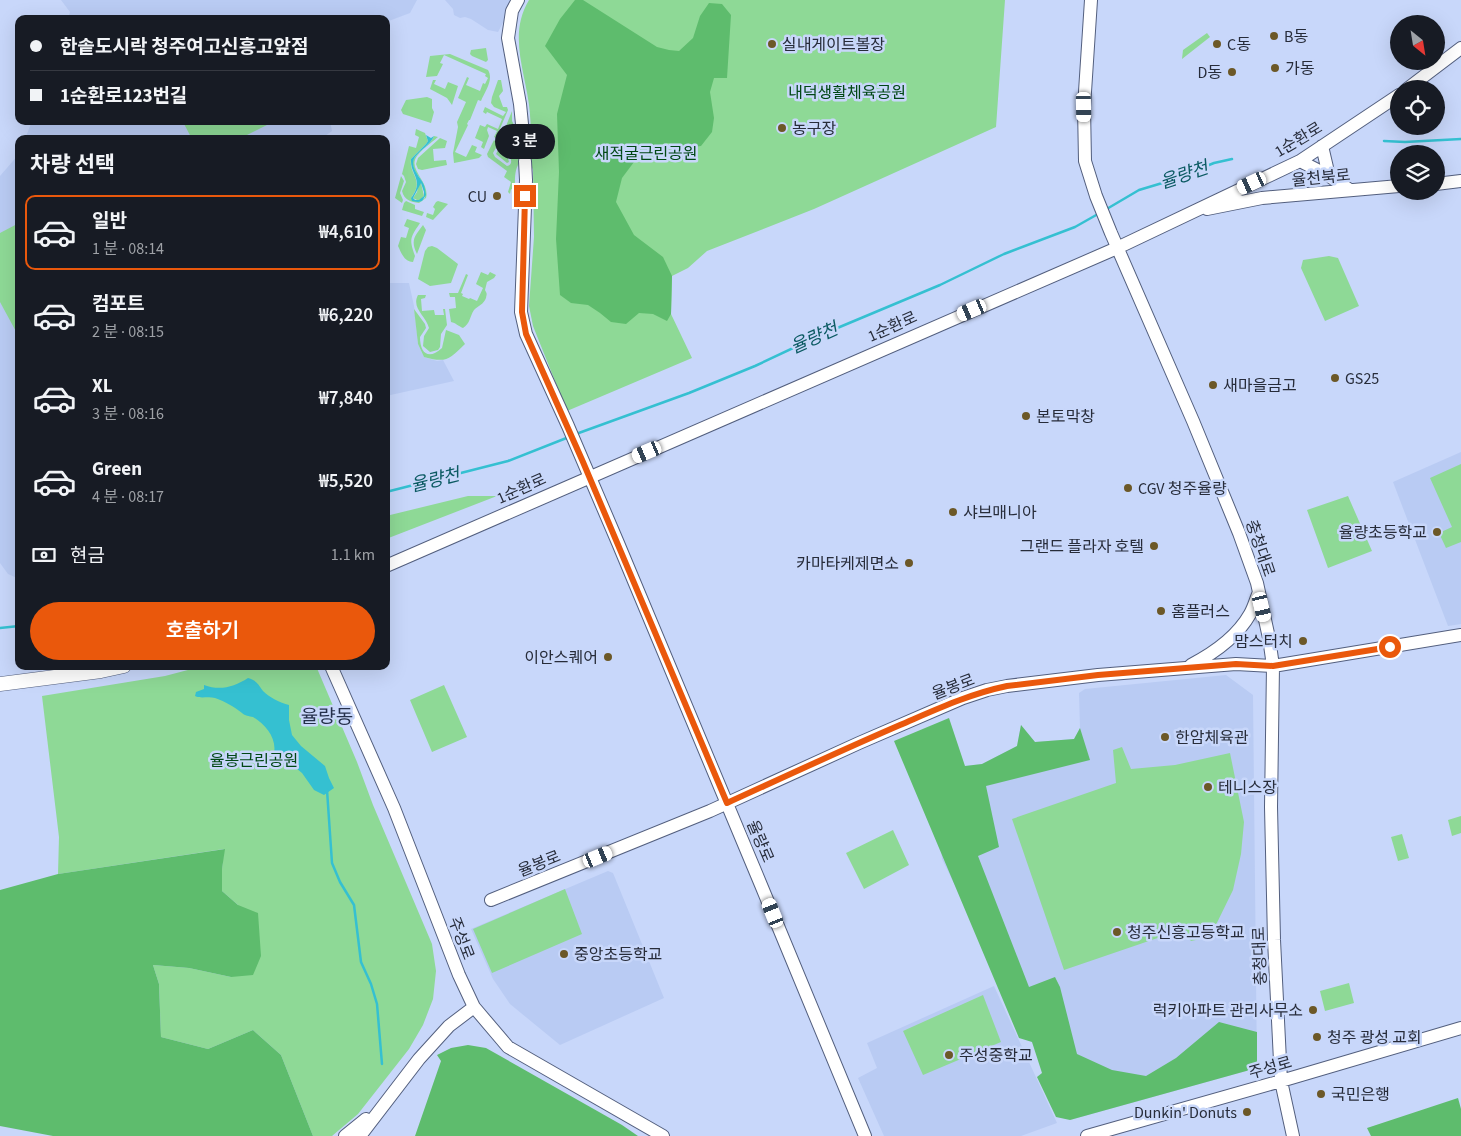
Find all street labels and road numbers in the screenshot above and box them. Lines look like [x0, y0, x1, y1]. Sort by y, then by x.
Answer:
street label: 1순환로 [1271, 117, 1327, 163]
street label: 율천북로 [1291, 164, 1352, 192]
street label: 1순환로 [864, 306, 921, 348]
street label: 1순환로 [493, 468, 550, 510]
street label: 충청대로 [1240, 517, 1280, 580]
street label: 율봉로 [929, 669, 978, 705]
street label: 율량로 [741, 817, 779, 866]
street label: 율봉로 [515, 845, 564, 882]
street label: 주성로 [443, 914, 479, 963]
street label: 충청대로 [1248, 926, 1272, 986]
street label: 주성로 [1246, 1051, 1295, 1085]

